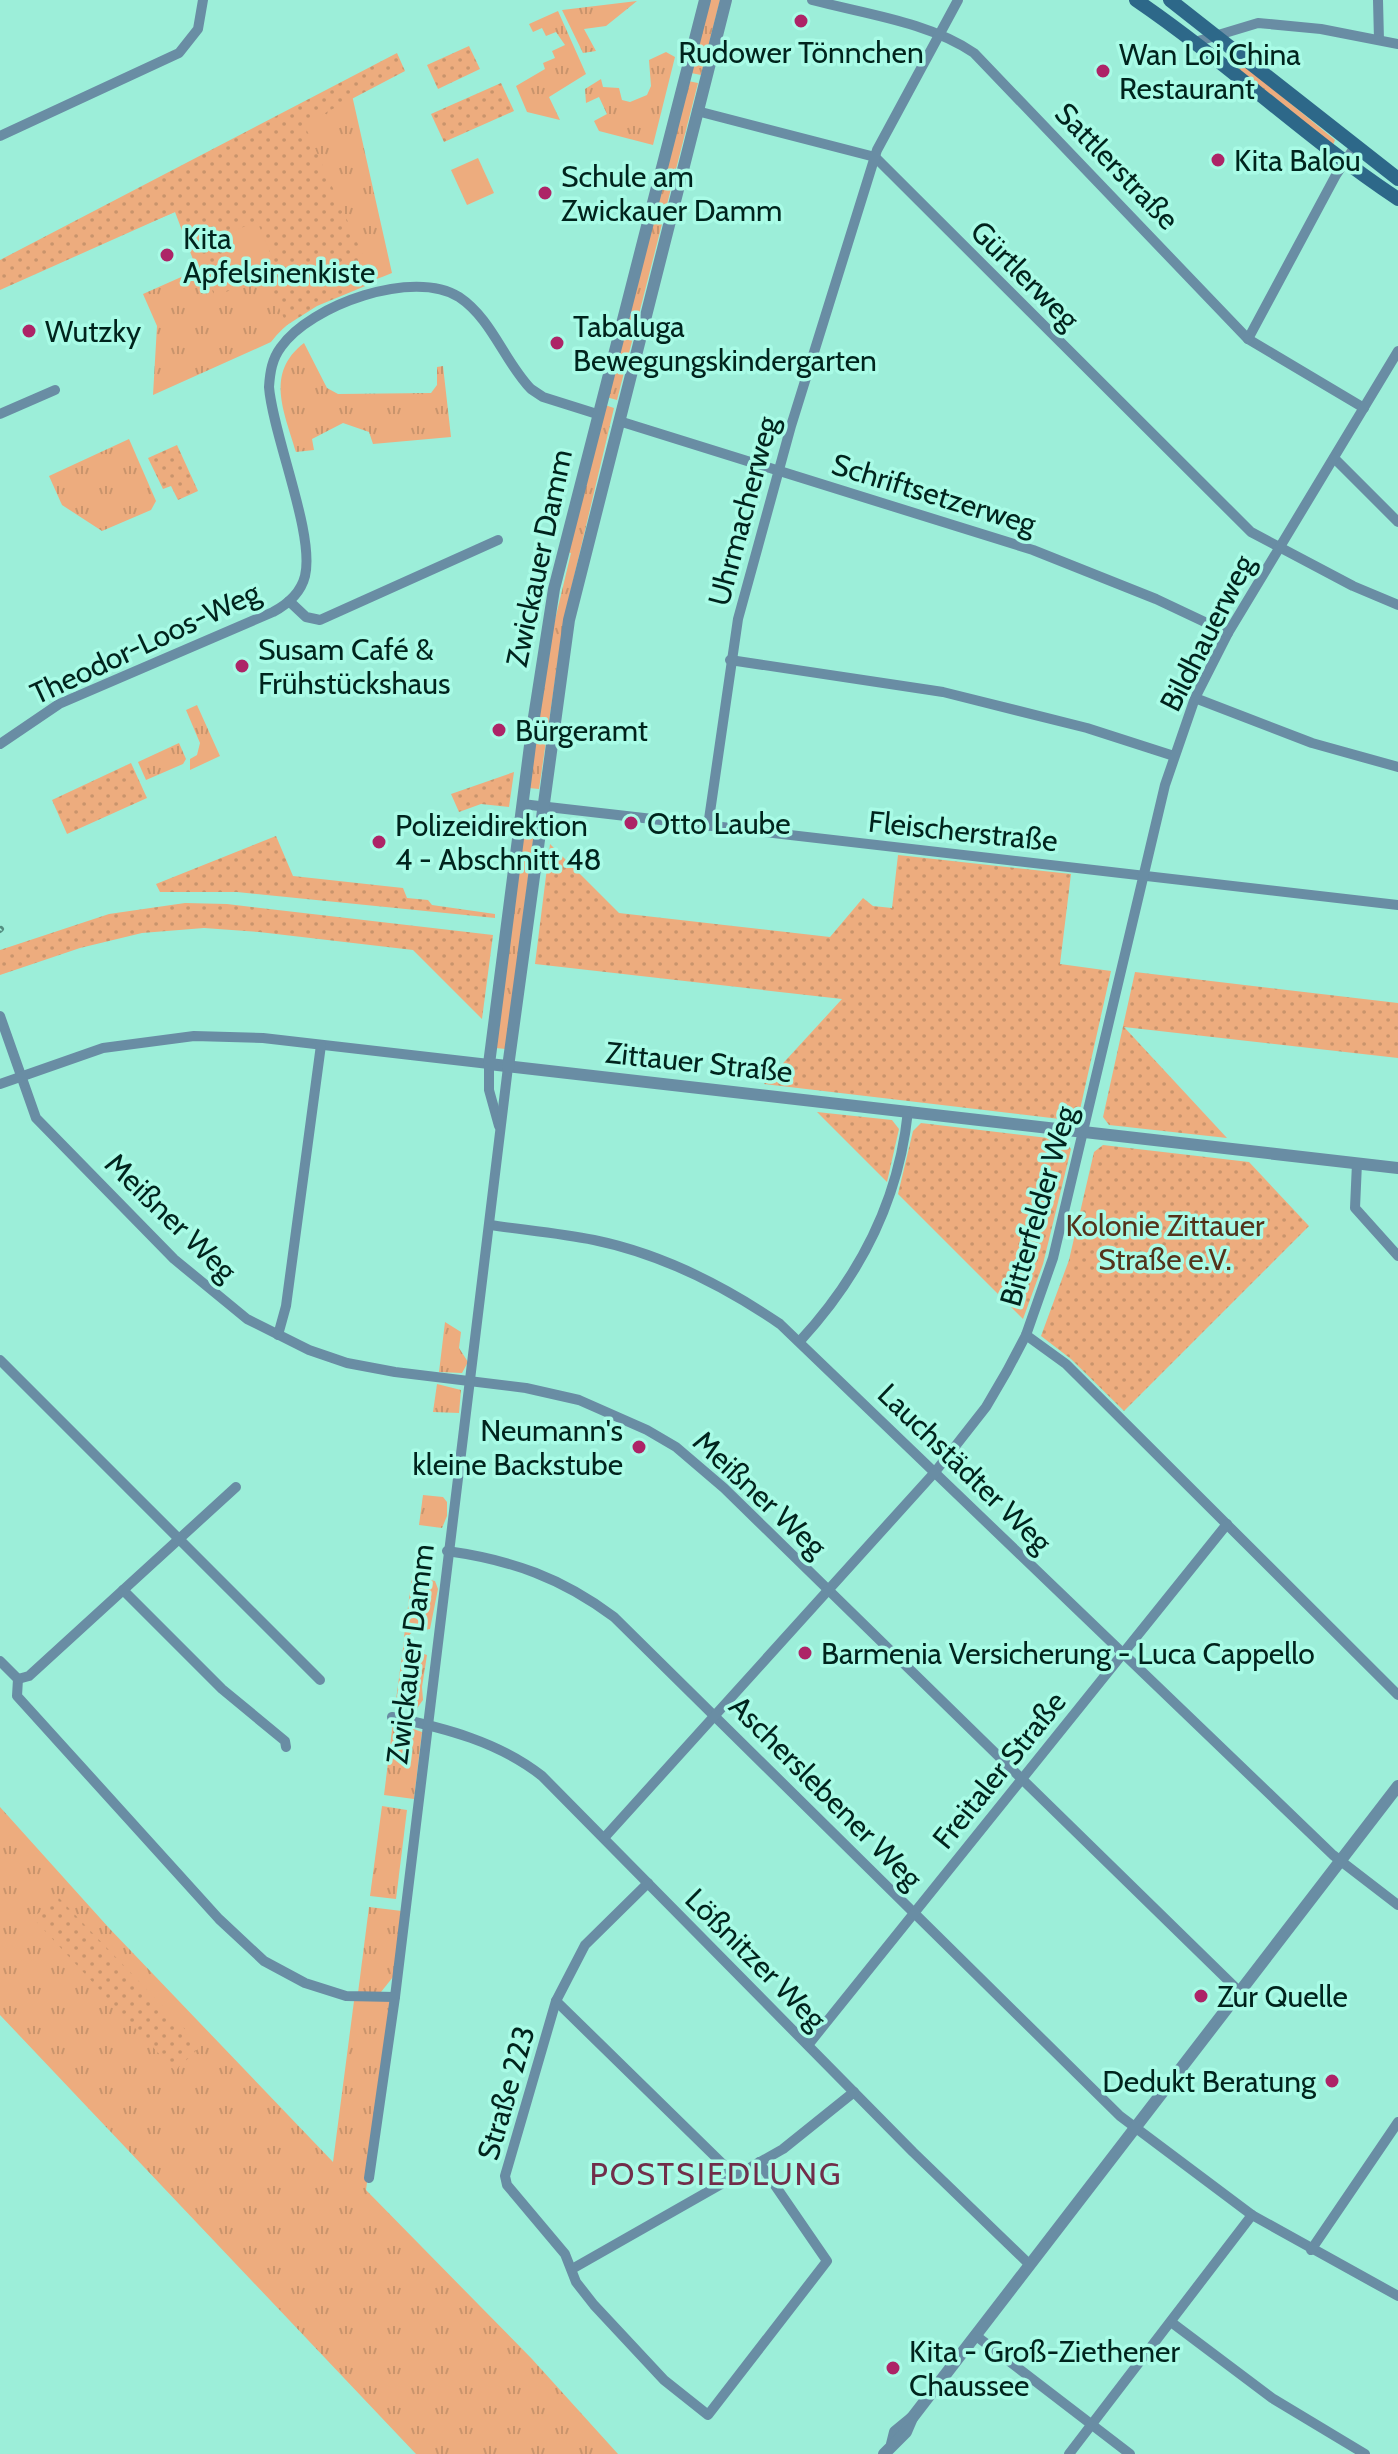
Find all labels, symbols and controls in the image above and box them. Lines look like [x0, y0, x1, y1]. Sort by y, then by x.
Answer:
marker: Rudower Tönnchen [792, 12, 810, 30]
place label: Rudower Tönnchen [678, 34, 924, 71]
place label: Wan Loi China Restaurant [1119, 36, 1301, 107]
marker: Wan Loi China Restaurant [1094, 62, 1112, 80]
street label: Sattlerstraße [1047, 95, 1187, 237]
place label: Kita Balou [1234, 142, 1361, 179]
marker: Kita Balou [1209, 151, 1227, 169]
place label: Schule am Zwickauer Damm [561, 158, 782, 229]
marker: Schule am Zwickauer Damm [536, 184, 554, 202]
street label: Gürtlerweg [963, 213, 1088, 338]
place label: Kita Apfelsinenkiste [183, 220, 375, 291]
marker: Kita Apfelsinenkiste [158, 246, 176, 264]
place label: Tabaluga Bewegungskindergarten [573, 308, 877, 379]
place label: Wutzky [45, 313, 141, 350]
marker: Wutzky [20, 322, 38, 340]
marker: Tabaluga Bewegungskindergarten [548, 334, 566, 352]
street label: Uhrmacherweg [700, 411, 786, 610]
street label: Schriftsetzerweg [827, 445, 1042, 543]
street label: Zwickauer Damm [498, 446, 580, 670]
street label: Bildhauerweg [1152, 548, 1263, 717]
street label: Theodor-Loos-Weg [24, 573, 267, 712]
place label: Susam Café & Frühstückshaus [258, 631, 450, 702]
marker: Susam Café & Frühstückshaus [233, 657, 251, 675]
place label: Bürgeramt [515, 712, 648, 749]
marker: Bürgeramt [490, 721, 508, 739]
street label: Fleischerstraße [866, 803, 1060, 859]
place label: Otto Laube [647, 805, 791, 842]
place label: Polizeidirektion 4 - Abschnitt 48 [395, 807, 602, 878]
marker: Otto Laube [622, 814, 640, 832]
marker: Polizeidirektion 4 - Abschnitt 48 [370, 833, 388, 851]
street label: Zittauer Straße [604, 1034, 794, 1090]
street label: Bitterfelder Weg [992, 1101, 1085, 1310]
street label: Meißner Weg [97, 1145, 245, 1290]
park label: Kolonie Zittauer Straße e.V. [1066, 1207, 1265, 1278]
street label: Lauchstädter Weg [870, 1376, 1061, 1561]
place label: Neumann's kleine Backstube [412, 1412, 623, 1483]
street label: Meißner Weg [686, 1423, 835, 1566]
marker: Neumann's kleine Backstube [630, 1438, 648, 1456]
street label: Zwickauer Damm [378, 1542, 442, 1766]
place label: Barmenia Versicherung - Luca Cappello [821, 1635, 1315, 1672]
marker: Barmenia Versicherung - Luca Cappello [796, 1644, 814, 1662]
street label: Freitaler Straße [924, 1684, 1074, 1856]
street label: Ascherslebener Weg [722, 1688, 931, 1897]
street label: Lößnitzer Weg [678, 1881, 835, 2038]
place label: Zur Quelle [1217, 1978, 1348, 2015]
marker: Zur Quelle [1192, 1987, 1210, 2005]
street label: Straße 223 [469, 2022, 543, 2164]
place label: Dedukt Beratung [1102, 2063, 1317, 2100]
marker: Dedukt Beratung [1323, 2072, 1341, 2090]
district label: POSTSIEDLUNG [589, 2154, 843, 2193]
place label: Kita - Groß-Ziethener Chaussee [909, 2333, 1180, 2404]
marker: Kita - Groß-Ziethener Chaussee [884, 2359, 902, 2377]

